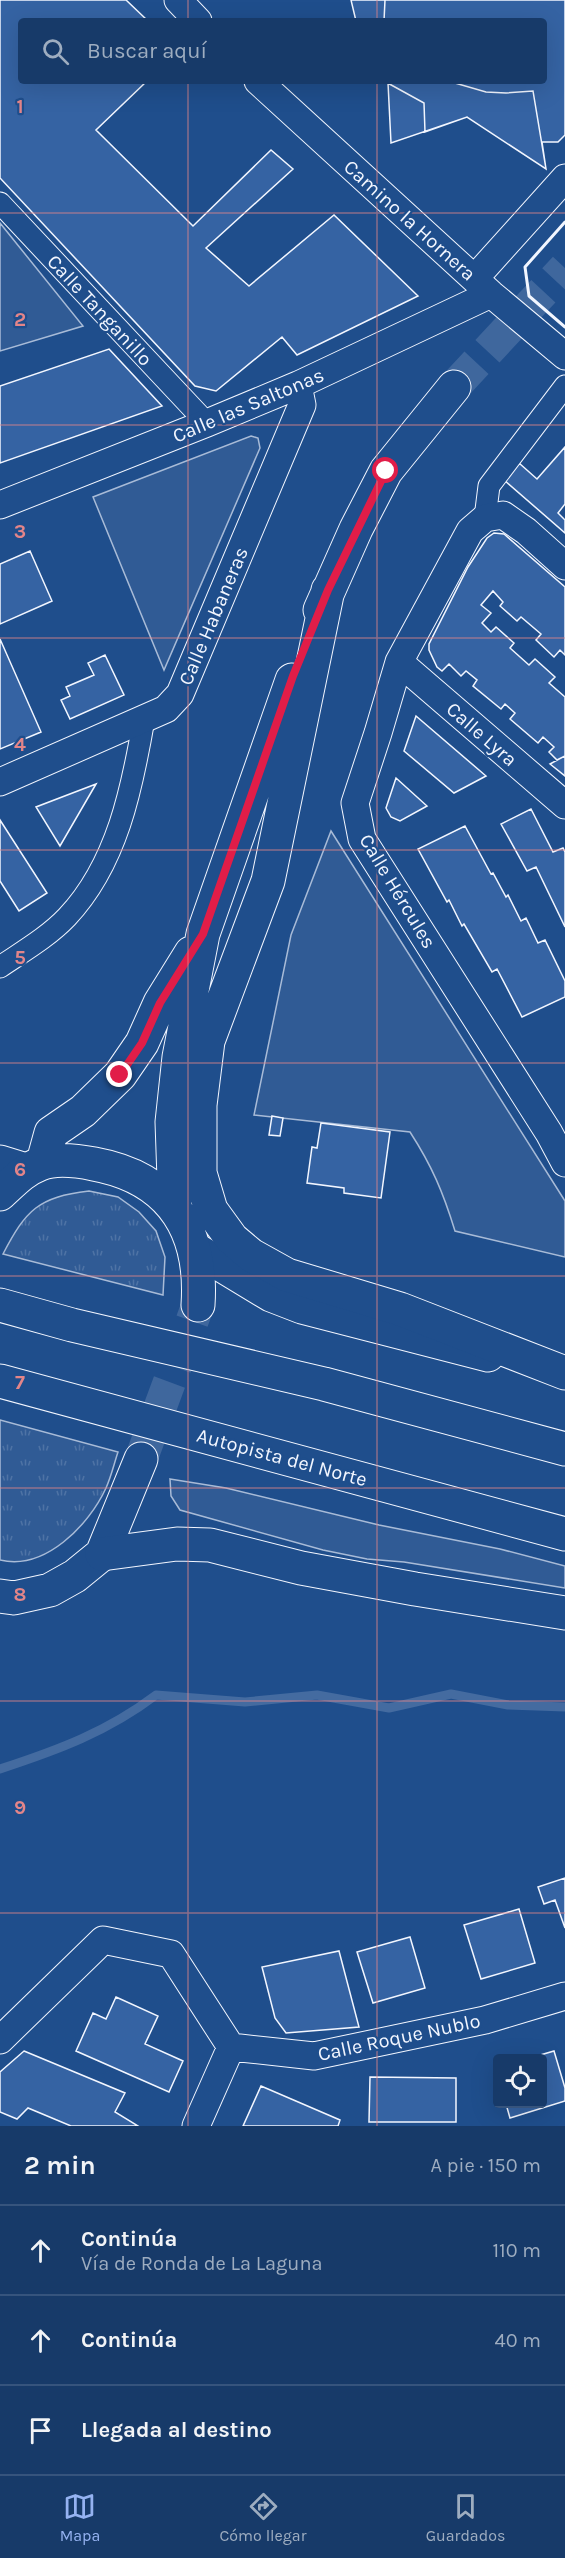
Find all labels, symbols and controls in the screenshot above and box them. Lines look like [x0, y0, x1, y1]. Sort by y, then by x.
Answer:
search box [18, 18, 547, 84]
icon: search [39, 35, 72, 68]
text: Buscar aquí [87, 38, 207, 64]
text: 1 [16, 95, 24, 118]
street label: Camino la Hornera [339, 155, 480, 286]
street label: Calle Tanganillo [42, 250, 157, 371]
text: 2 [14, 308, 26, 331]
street label: Calle las Saltonas [169, 363, 327, 448]
route start [372, 457, 398, 483]
text: 3 [14, 520, 26, 543]
street label: Calle Habaneras [174, 544, 253, 689]
street label: Calle Lyra [442, 698, 522, 771]
text: 4 [14, 733, 26, 756]
street label: Calle Hércules [354, 830, 441, 953]
text: 5 [14, 946, 26, 969]
route end [106, 1061, 132, 1087]
text: 6 [14, 1158, 26, 1181]
text: 7 [15, 1371, 25, 1394]
street label: Autopista del Norte [194, 1424, 370, 1491]
text: 8 [14, 1583, 26, 1606]
text: 9 [14, 1796, 26, 1819]
street label: Calle Roque Nublo [316, 2009, 483, 2066]
map controls [493, 2054, 547, 2108]
button: locate [493, 2054, 547, 2108]
text: 2 min [24, 2150, 96, 2181]
text: A pie · 150 m [431, 2154, 541, 2177]
text: Continúa [81, 2226, 177, 2252]
icon: ahead [24, 2234, 57, 2267]
text: 110 m [492, 2239, 541, 2262]
text: Vía de Ronda de La Laguna [81, 2252, 323, 2275]
icon: ahead [24, 2324, 57, 2357]
text: Continúa [81, 2327, 177, 2353]
text: 40 m [495, 2329, 541, 2352]
icon: arrive [24, 2414, 57, 2447]
text: Llegada al destino [81, 2417, 272, 2443]
tab: Mapa [60, 2490, 100, 2545]
tab: Cómo llegar [220, 2490, 306, 2545]
tab: Guardados [426, 2490, 505, 2545]

